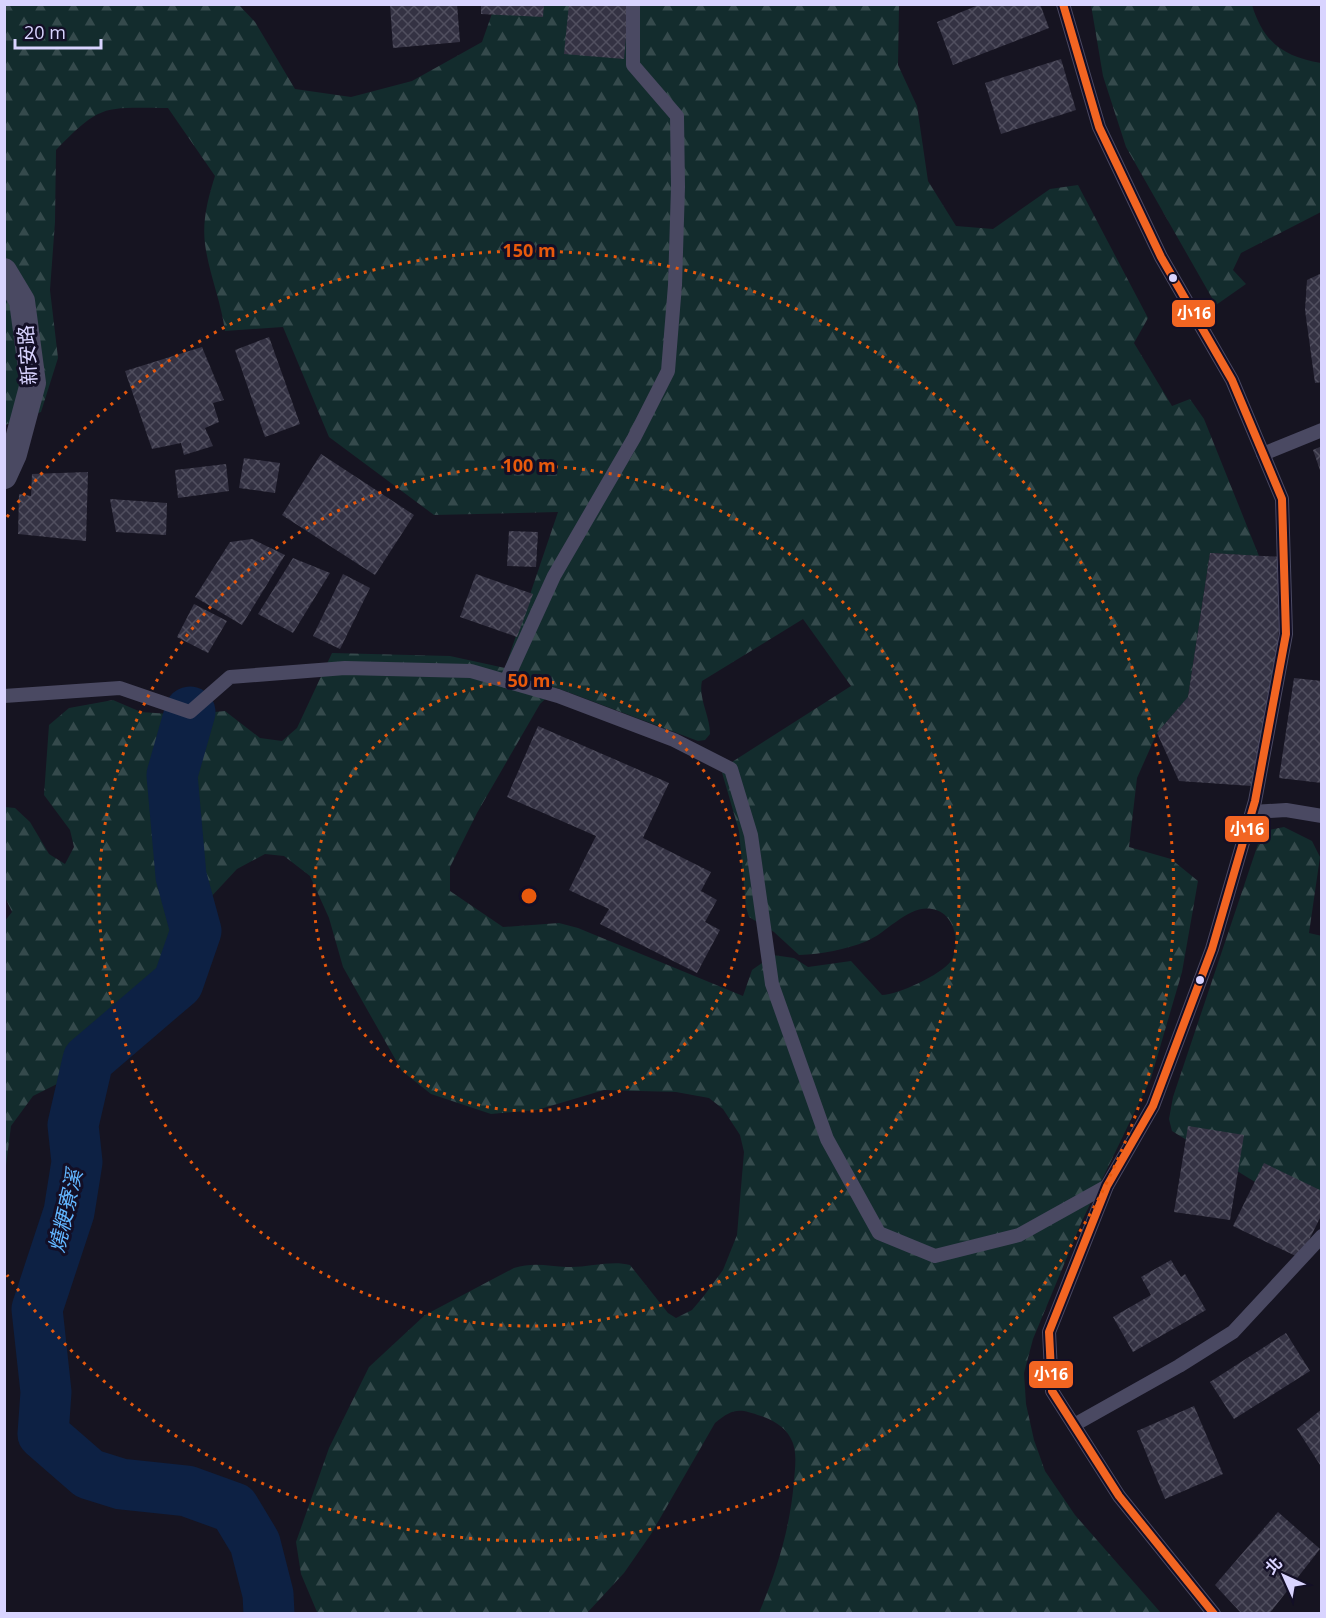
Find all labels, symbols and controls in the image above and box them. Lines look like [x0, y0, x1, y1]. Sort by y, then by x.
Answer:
scale bar [15, 12, 100, 50]
text: 20 m [24, 20, 66, 44]
text: 150 m [502, 238, 556, 262]
unlabelled marker [1167, 272, 1179, 284]
line badge: 小16 [1171, 299, 1216, 328]
text: 小16 [1177, 302, 1211, 324]
street label: 新安路 [11, 324, 43, 386]
text: 100 m [502, 453, 556, 477]
text: 50 m [508, 668, 550, 692]
line badge: 小16 [1224, 815, 1270, 843]
text: 小16 [1230, 818, 1264, 840]
centre of rings [519, 886, 539, 906]
unlabelled marker [1194, 974, 1206, 986]
water label: 燒粳寮溪 [42, 1164, 89, 1255]
line badge: 小16 [1028, 1360, 1074, 1389]
text: 小16 [1034, 1363, 1068, 1385]
north arrow [1254, 1546, 1314, 1606]
text: 北 [1260, 1552, 1287, 1579]

